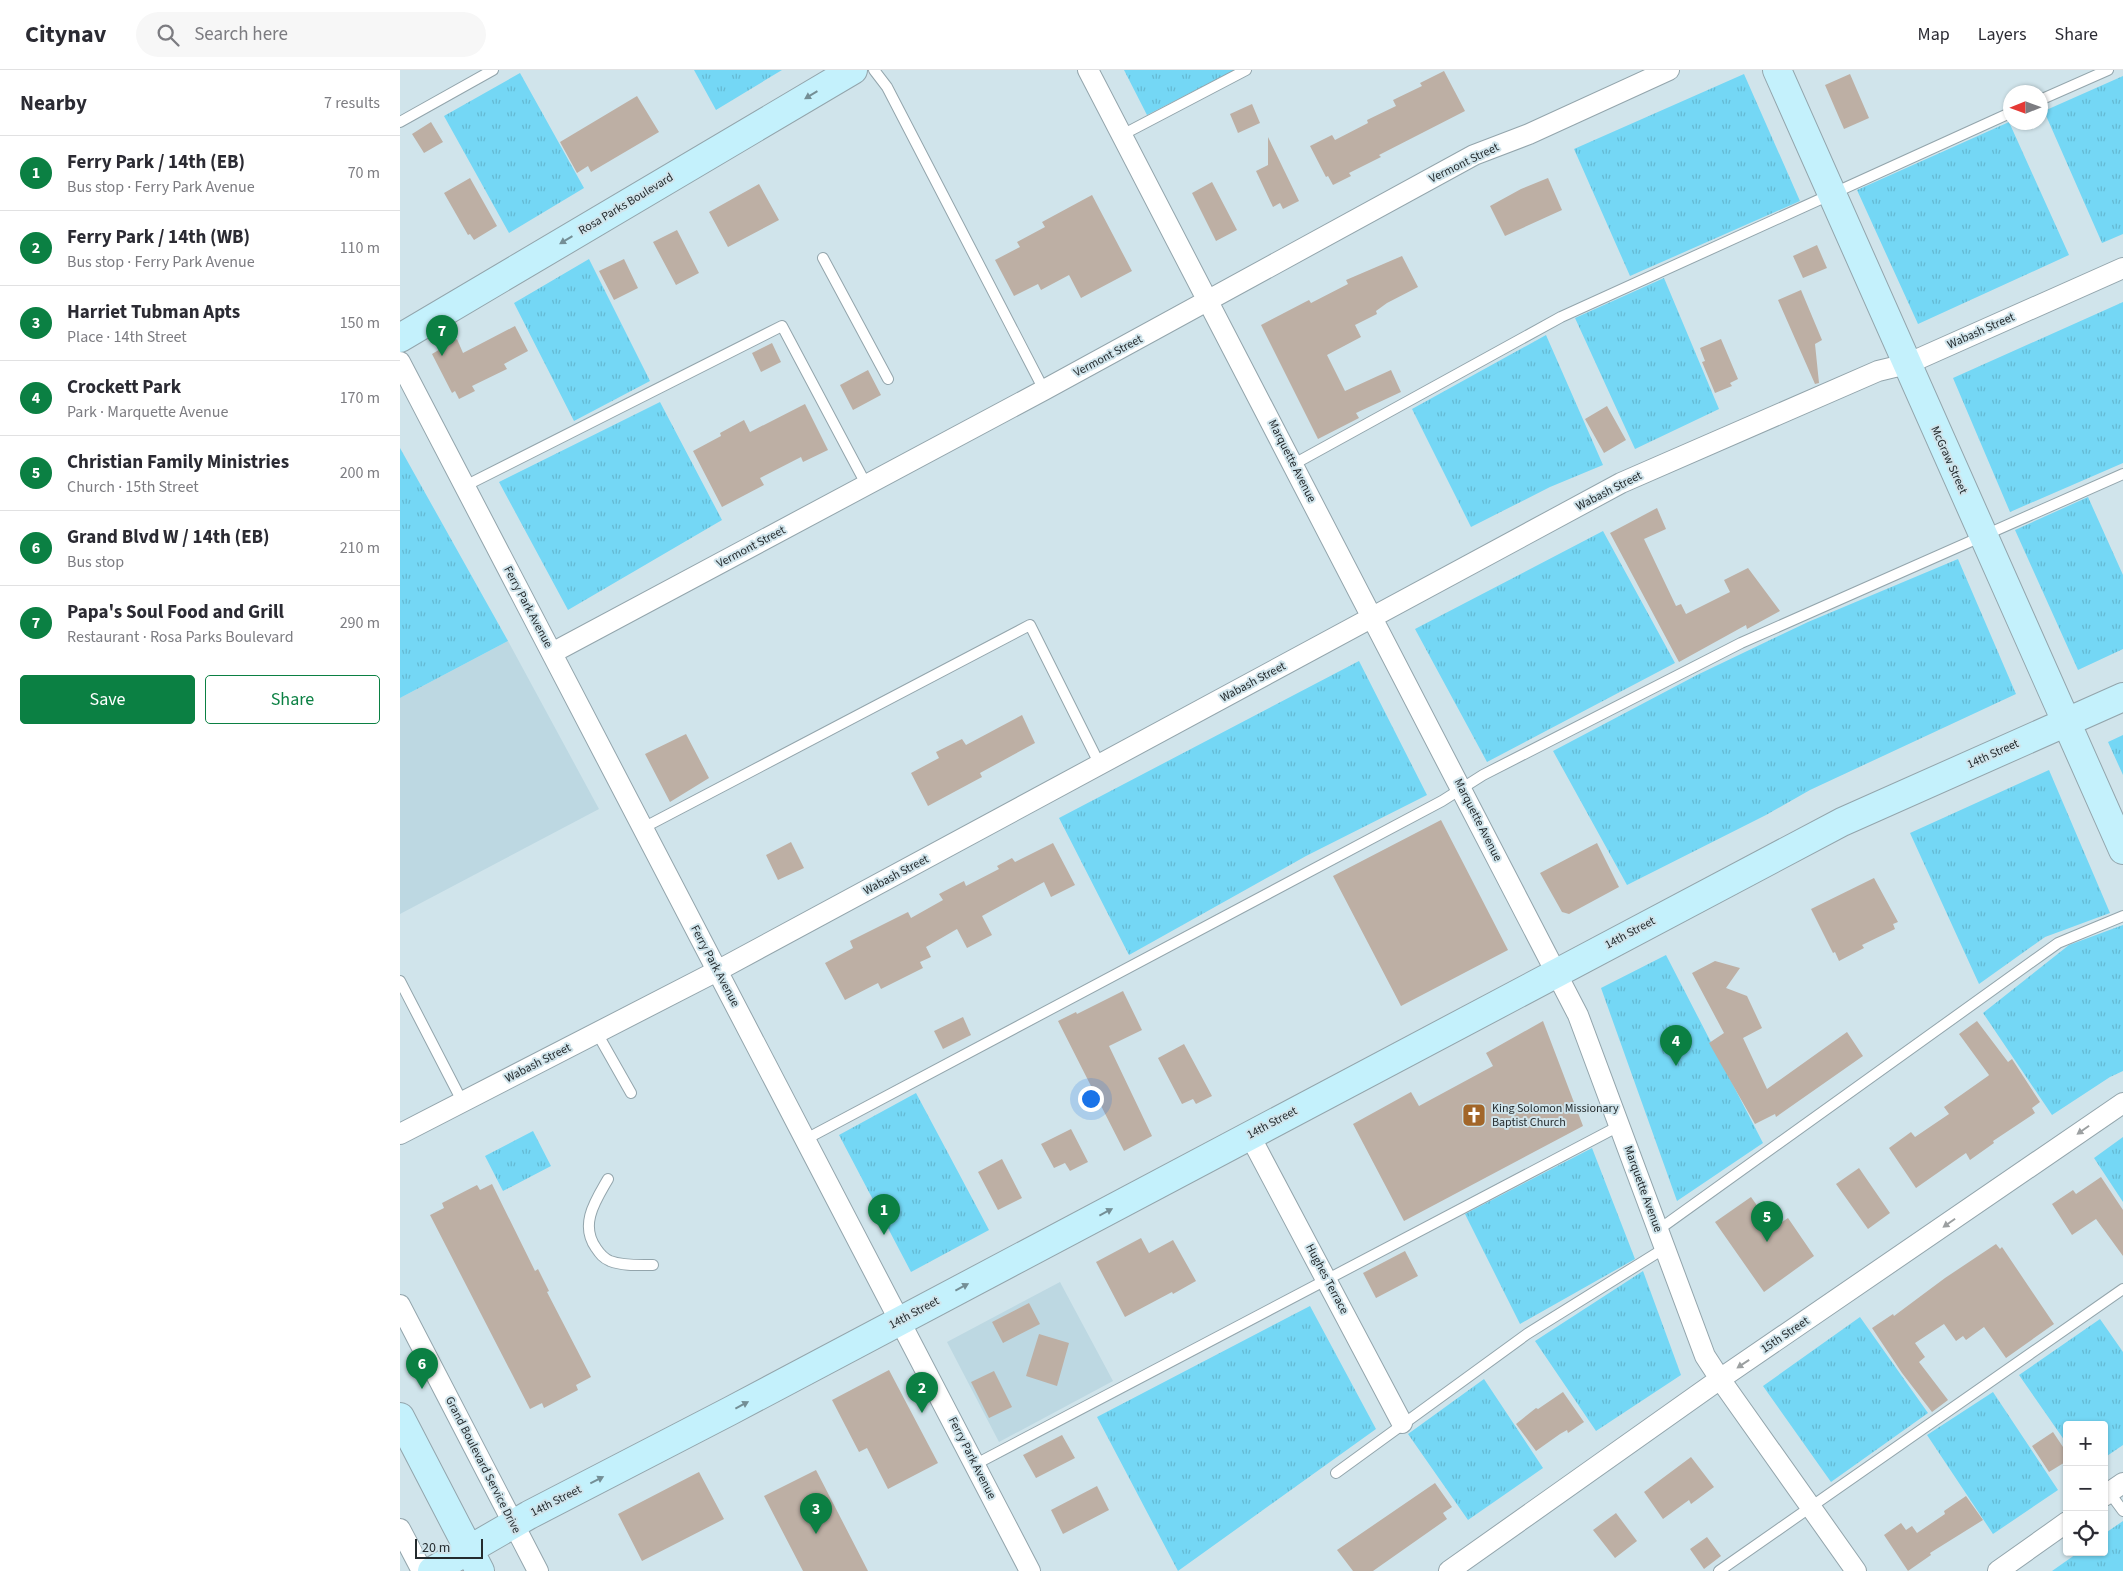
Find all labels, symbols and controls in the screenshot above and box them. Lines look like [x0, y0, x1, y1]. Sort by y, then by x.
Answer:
search box [136, 12, 486, 57]
text: Citynav [25, 17, 106, 52]
icon: search [154, 21, 182, 49]
text: Search here [194, 21, 288, 48]
text: Map [1918, 22, 1950, 47]
text: Layers [1978, 22, 2027, 47]
text: Share [2055, 22, 2098, 47]
north arrow [2003, 85, 2048, 130]
text: Nearby [20, 88, 87, 118]
one-way arrow [804, 90, 817, 99]
text: 7 results [324, 92, 380, 114]
street label: Vermont Street [1426, 139, 1502, 187]
text: Ferry Park / 14th (EB) [67, 149, 245, 176]
text: 1 [32, 162, 40, 184]
text: 70 m [348, 162, 380, 184]
street label: Rosa Parks Boulevard [575, 169, 677, 239]
text: Bus stop · Ferry Park Avenue [67, 176, 255, 198]
text: Ferry Park / 14th (WB) [67, 224, 250, 251]
one-way arrow [559, 236, 572, 245]
text: 2 [32, 237, 40, 259]
text: 110 m [340, 237, 380, 259]
text: Bus stop · Ferry Park Avenue [67, 251, 255, 273]
text: Harriet Tubman Apts [67, 299, 240, 326]
street label: Wabash Street [1945, 309, 2017, 353]
text: 3 [32, 312, 40, 334]
text: 150 m [340, 312, 380, 334]
pin: 7 [426, 315, 458, 356]
text: Place · 14th Street [67, 326, 187, 348]
street label: Vermont Street [1071, 331, 1145, 381]
text: Crockett Park [67, 374, 181, 401]
text: 4 [32, 387, 40, 409]
text: 170 m [340, 387, 380, 409]
text: Park · Marquette Avenue [67, 401, 228, 423]
street label: Marquette Avenue [1264, 417, 1320, 505]
street label: McGraw Street [1926, 423, 1972, 497]
text: Christian Family Ministries [67, 449, 289, 476]
text: 5 [32, 462, 40, 484]
text: 200 m [340, 462, 380, 484]
street label: Wabash Street [1573, 467, 1645, 515]
text: Church · 15th Street [67, 476, 199, 498]
street label: Vermont Street [714, 522, 788, 572]
text: Grand Blvd W / 14th (EB) [67, 524, 270, 551]
text: 6 [32, 537, 40, 559]
text: 210 m [340, 537, 380, 559]
text: Bus stop [67, 551, 124, 573]
street label: Ferry Park Avenue [499, 563, 557, 651]
text: Papa's Soul Food and Grill [67, 599, 284, 626]
text: 7 [32, 612, 40, 634]
text: 290 m [340, 612, 380, 634]
text: Restaurant · Rosa Parks Boulevard [67, 626, 294, 648]
street label: Wabash Street [1217, 658, 1289, 706]
button: Save [20, 675, 195, 724]
button: Share [205, 675, 380, 724]
street label: 14th Street [1964, 735, 2022, 773]
street label: Marquette Avenue [1450, 776, 1506, 864]
street label: Wabash Street [860, 851, 932, 899]
street label: 14th Street [1602, 913, 1658, 953]
street label: Ferry Park Avenue [686, 922, 744, 1010]
pin: 4 [1660, 1025, 1692, 1066]
street label: Wabash Street [502, 1039, 574, 1087]
your location [1078, 1086, 1104, 1112]
place label: King Solomon Missionary Baptist Church [1492, 1100, 1619, 1131]
church icon: King Solomon Missionary Baptist Church [1461, 1102, 1487, 1128]
street label: 14th Street [1244, 1103, 1300, 1143]
one-way arrow [2076, 1125, 2090, 1135]
street label: Marquette Avenue [1619, 1143, 1667, 1235]
pin: 1 [868, 1194, 900, 1235]
pin: 5 [1751, 1201, 1783, 1242]
one-way arrow [1099, 1207, 1113, 1216]
one-way arrow [1942, 1218, 1956, 1228]
street label: Hughes Terrace [1301, 1241, 1353, 1317]
one-way arrow [955, 1283, 969, 1291]
street label: 14th Street [886, 1293, 942, 1333]
street label: 15th Street [1757, 1313, 1813, 1357]
pin: 6 [406, 1348, 438, 1389]
one-way arrow [1736, 1359, 1749, 1369]
pin: 2 [906, 1372, 938, 1413]
street label: Grand Boulevard Service Drive [441, 1394, 525, 1536]
one-way arrow [734, 1401, 749, 1409]
street label: Ferry Park Avenue [944, 1414, 1000, 1502]
map controls [2063, 1421, 2108, 1556]
button: + [2063, 1421, 2108, 1466]
button: − [2063, 1466, 2108, 1511]
one-way arrow [590, 1476, 605, 1484]
street label: 14th Street [528, 1481, 584, 1521]
pin: 3 [800, 1493, 832, 1534]
button: locate [2063, 1511, 2108, 1556]
scale bar [415, 1536, 482, 1559]
text: 20 m [422, 1538, 450, 1558]

